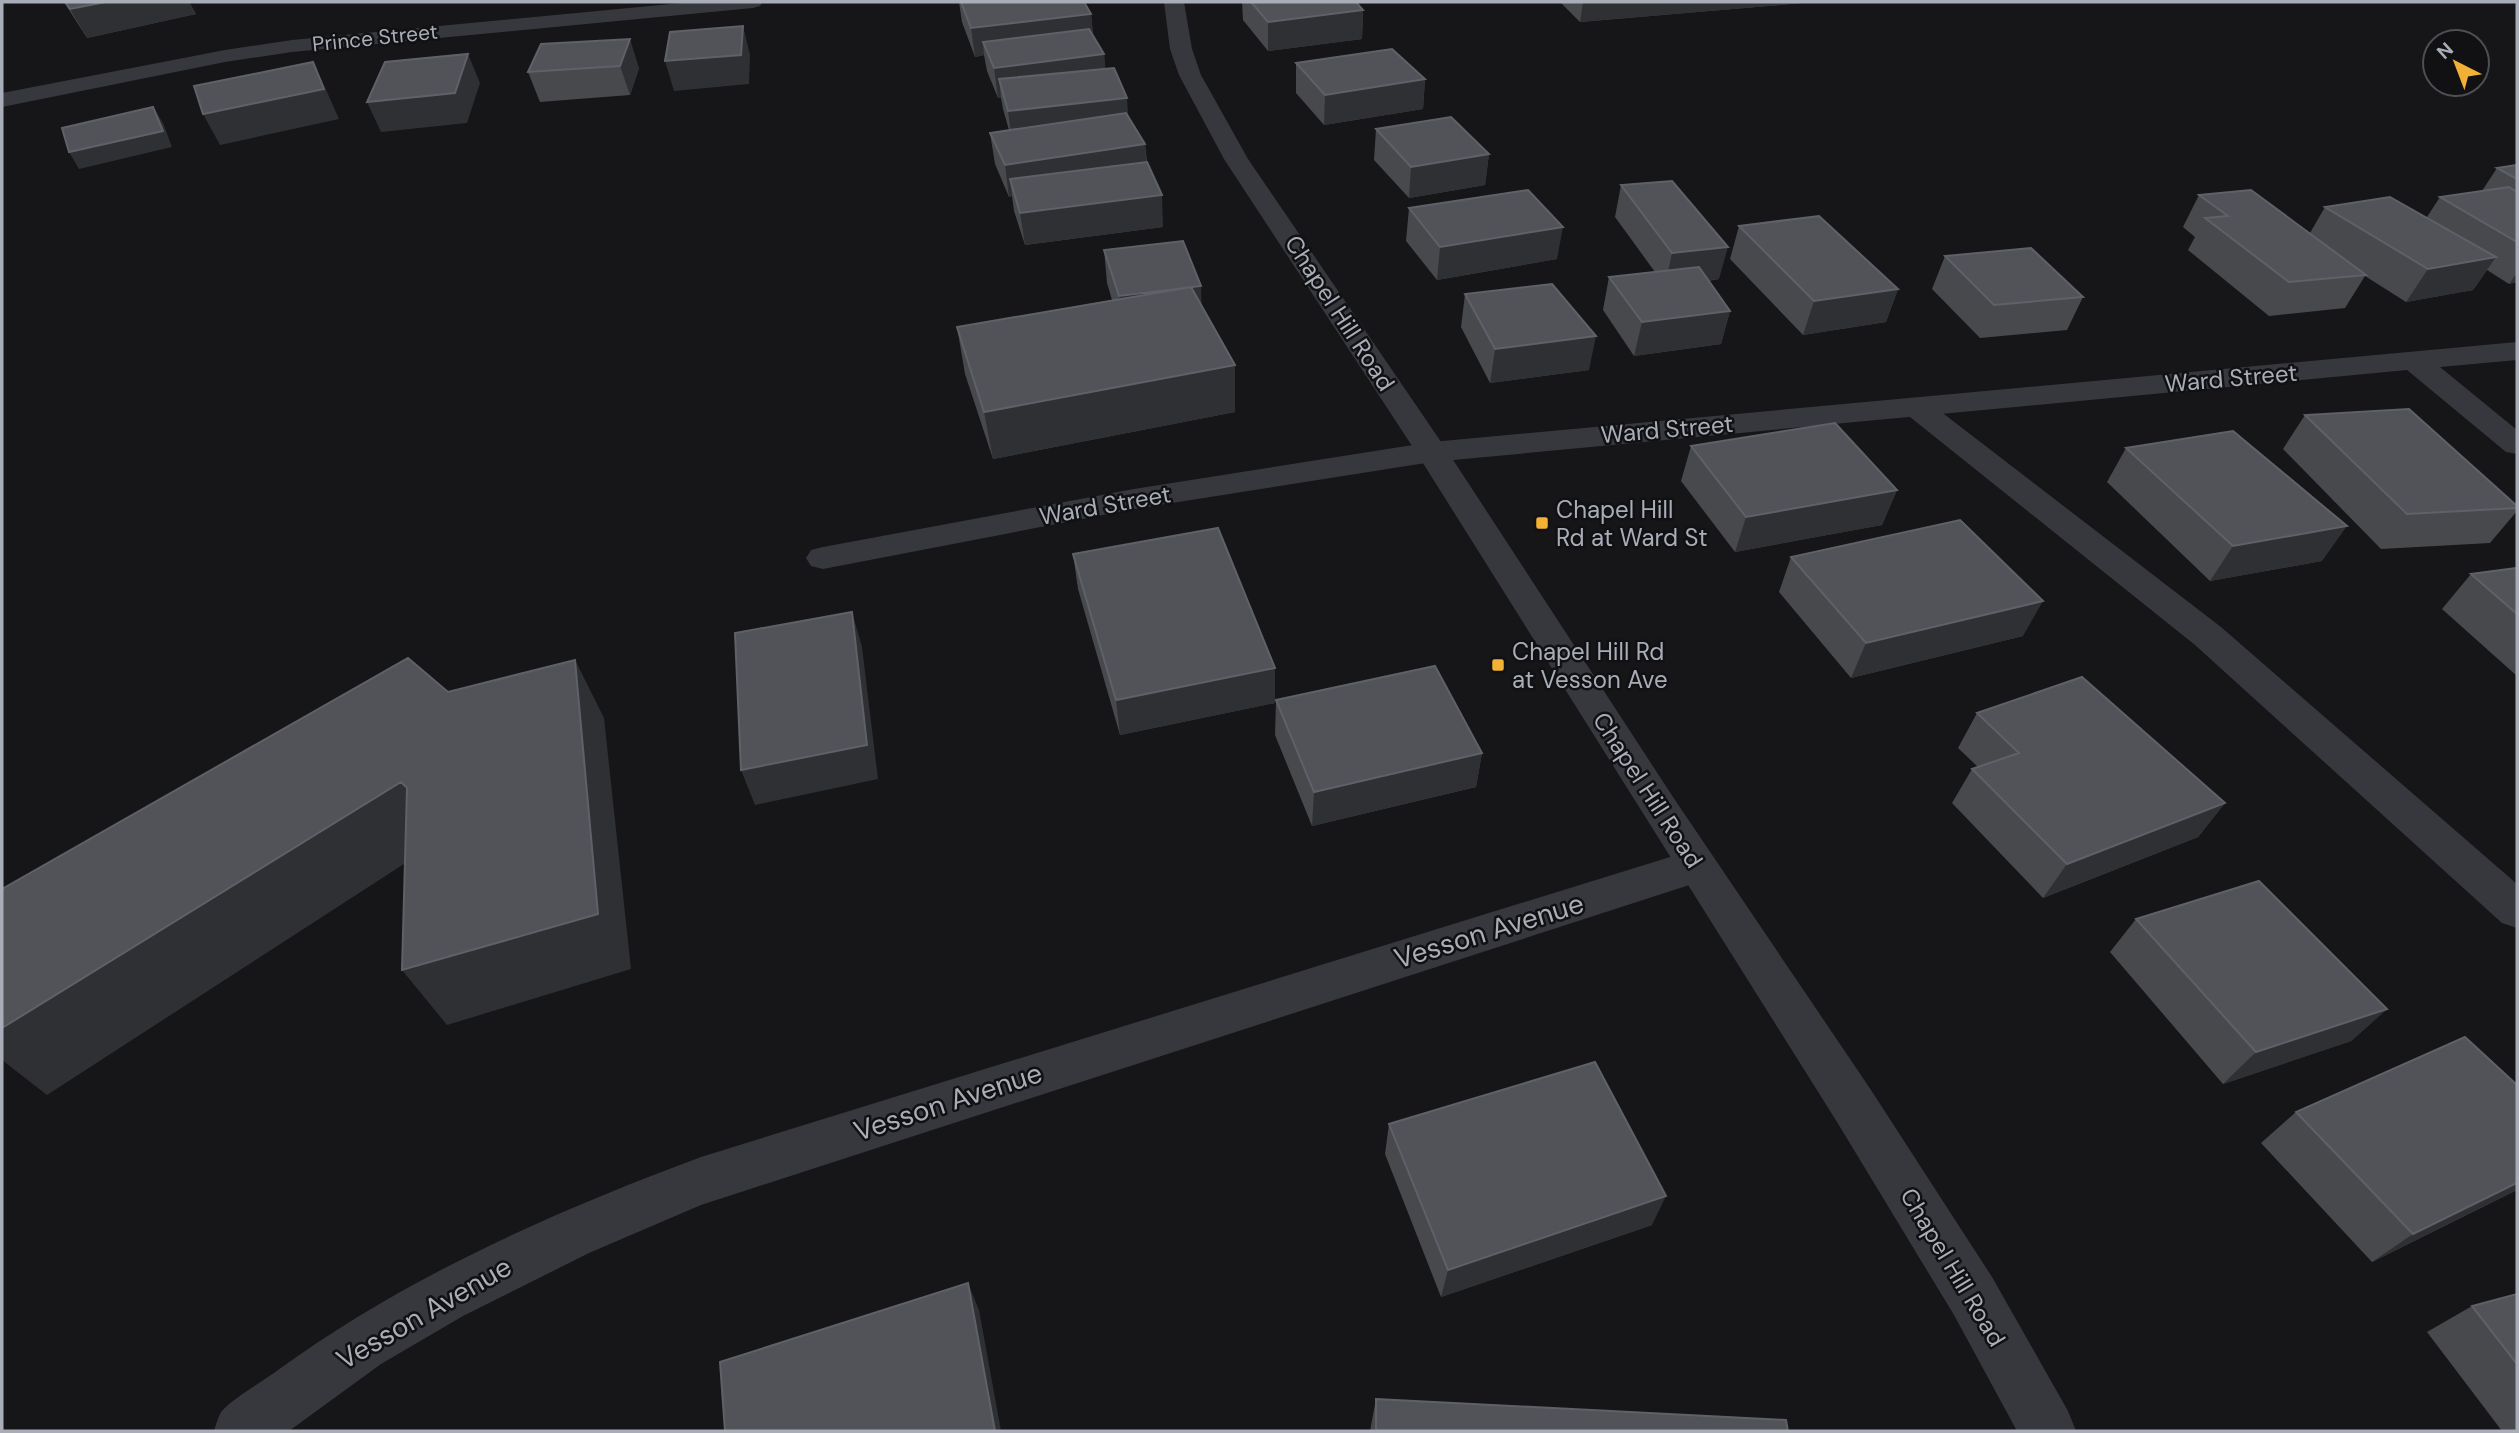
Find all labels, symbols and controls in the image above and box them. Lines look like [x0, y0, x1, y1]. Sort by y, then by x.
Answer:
street label: Prince Street [311, 17, 439, 59]
north arrow [2421, 28, 2491, 98]
text: N [2431, 37, 2458, 65]
street label: Chapel Hill Road [1278, 229, 1402, 397]
street label: Ward Street [2163, 357, 2299, 399]
street label: Ward Street [1599, 408, 1735, 450]
street label: Ward Street [1037, 478, 1173, 532]
place label: Chapel Hill Rd at Ward St [1556, 494, 1708, 553]
marker: Chapel Hill Rd at Ward St [1534, 515, 1550, 531]
place label: Chapel Hill Rd at Vesson Ave [1512, 636, 1668, 695]
marker: Chapel Hill Rd at Vesson Ave [1490, 657, 1506, 673]
street label: Chapel Hill Road [1586, 706, 1710, 874]
street label: Vesson Avenue [1390, 885, 1588, 977]
street label: Vesson Avenue [849, 1054, 1047, 1150]
street label: Chapel Hill Road [1893, 1182, 2013, 1352]
street label: Vesson Avenue [330, 1248, 518, 1378]

